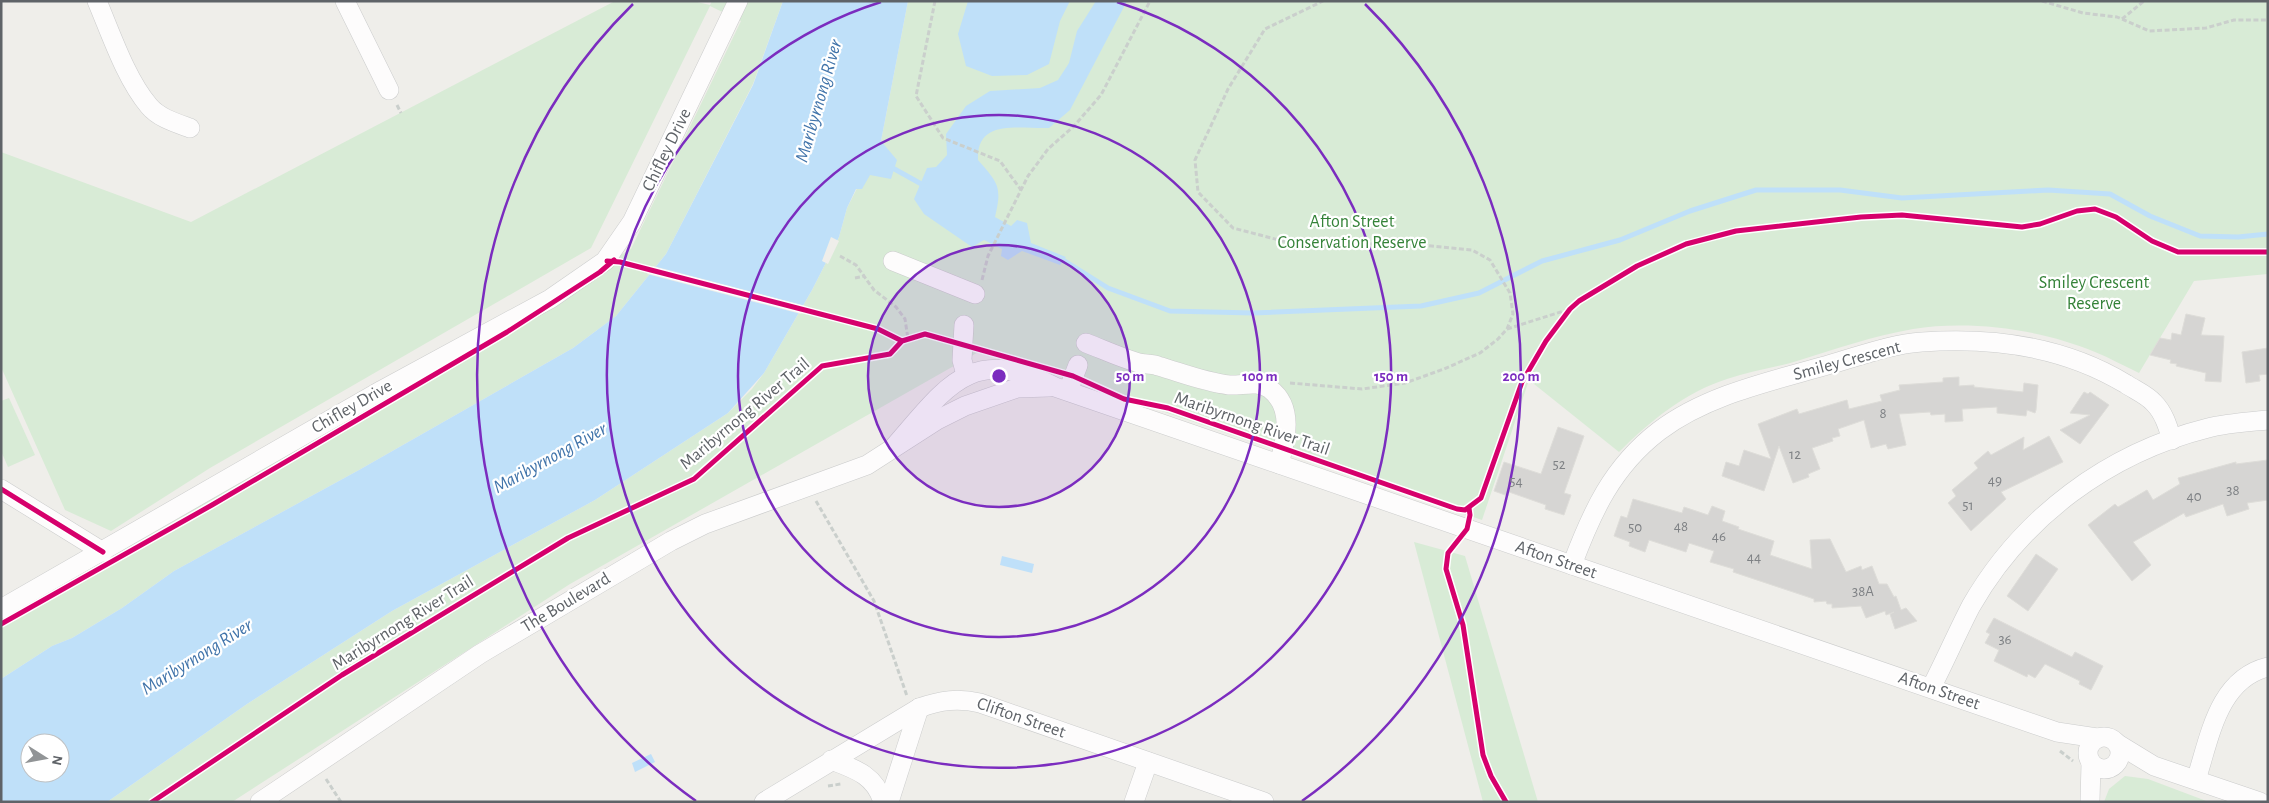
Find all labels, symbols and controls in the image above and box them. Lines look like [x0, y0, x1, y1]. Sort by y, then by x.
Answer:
water label: Maribyrnong River [792, 37, 846, 164]
street label: Chifley Drive [639, 106, 695, 194]
park label: Afton Street Conservation Reserve [1278, 213, 1426, 252]
park label: Smiley Crescent Reserve [2039, 274, 2149, 313]
street label: Smiley Crescent [1791, 338, 1903, 384]
street label: Maribyrnong River Trail [677, 355, 813, 473]
centre of rings [990, 367, 1008, 385]
text: 50 m [1116, 369, 1144, 384]
text: 100 m [1242, 369, 1278, 384]
text: 150 m [1374, 369, 1408, 384]
text: 200 m [1502, 369, 1540, 384]
street label: Chifley Drive [309, 377, 395, 437]
street label: Maribyrnong River Trail [1172, 389, 1332, 459]
house number: 8 [1879, 406, 1887, 421]
water label: Maribyrnong River [490, 419, 611, 497]
house number: 12 [1789, 447, 1801, 462]
house number: 52 [1552, 457, 1566, 472]
house number: 49 [1988, 473, 2002, 488]
house number: 54 [1509, 474, 1523, 489]
house number: 38 [2226, 483, 2240, 498]
house number: 40 [2186, 489, 2202, 504]
house number: 51 [1962, 498, 1974, 513]
house number: 48 [1674, 519, 1688, 534]
house number: 50 [1628, 520, 1642, 535]
house number: 46 [1712, 529, 1726, 544]
street label: Afton Street [1513, 538, 1599, 582]
house number: 44 [1747, 550, 1761, 565]
street label: The Boulevard [518, 570, 614, 636]
street label: Maribyrnong River Trail [329, 572, 477, 674]
house number: 38A [1852, 584, 1874, 599]
water label: Maribyrnong River [138, 615, 256, 699]
house number: 36 [1998, 632, 2012, 647]
street label: Afton Street [1896, 669, 1982, 713]
street label: Clifton Street [974, 694, 1068, 742]
north arrow [20, 733, 70, 783]
text: N [49, 754, 65, 766]

